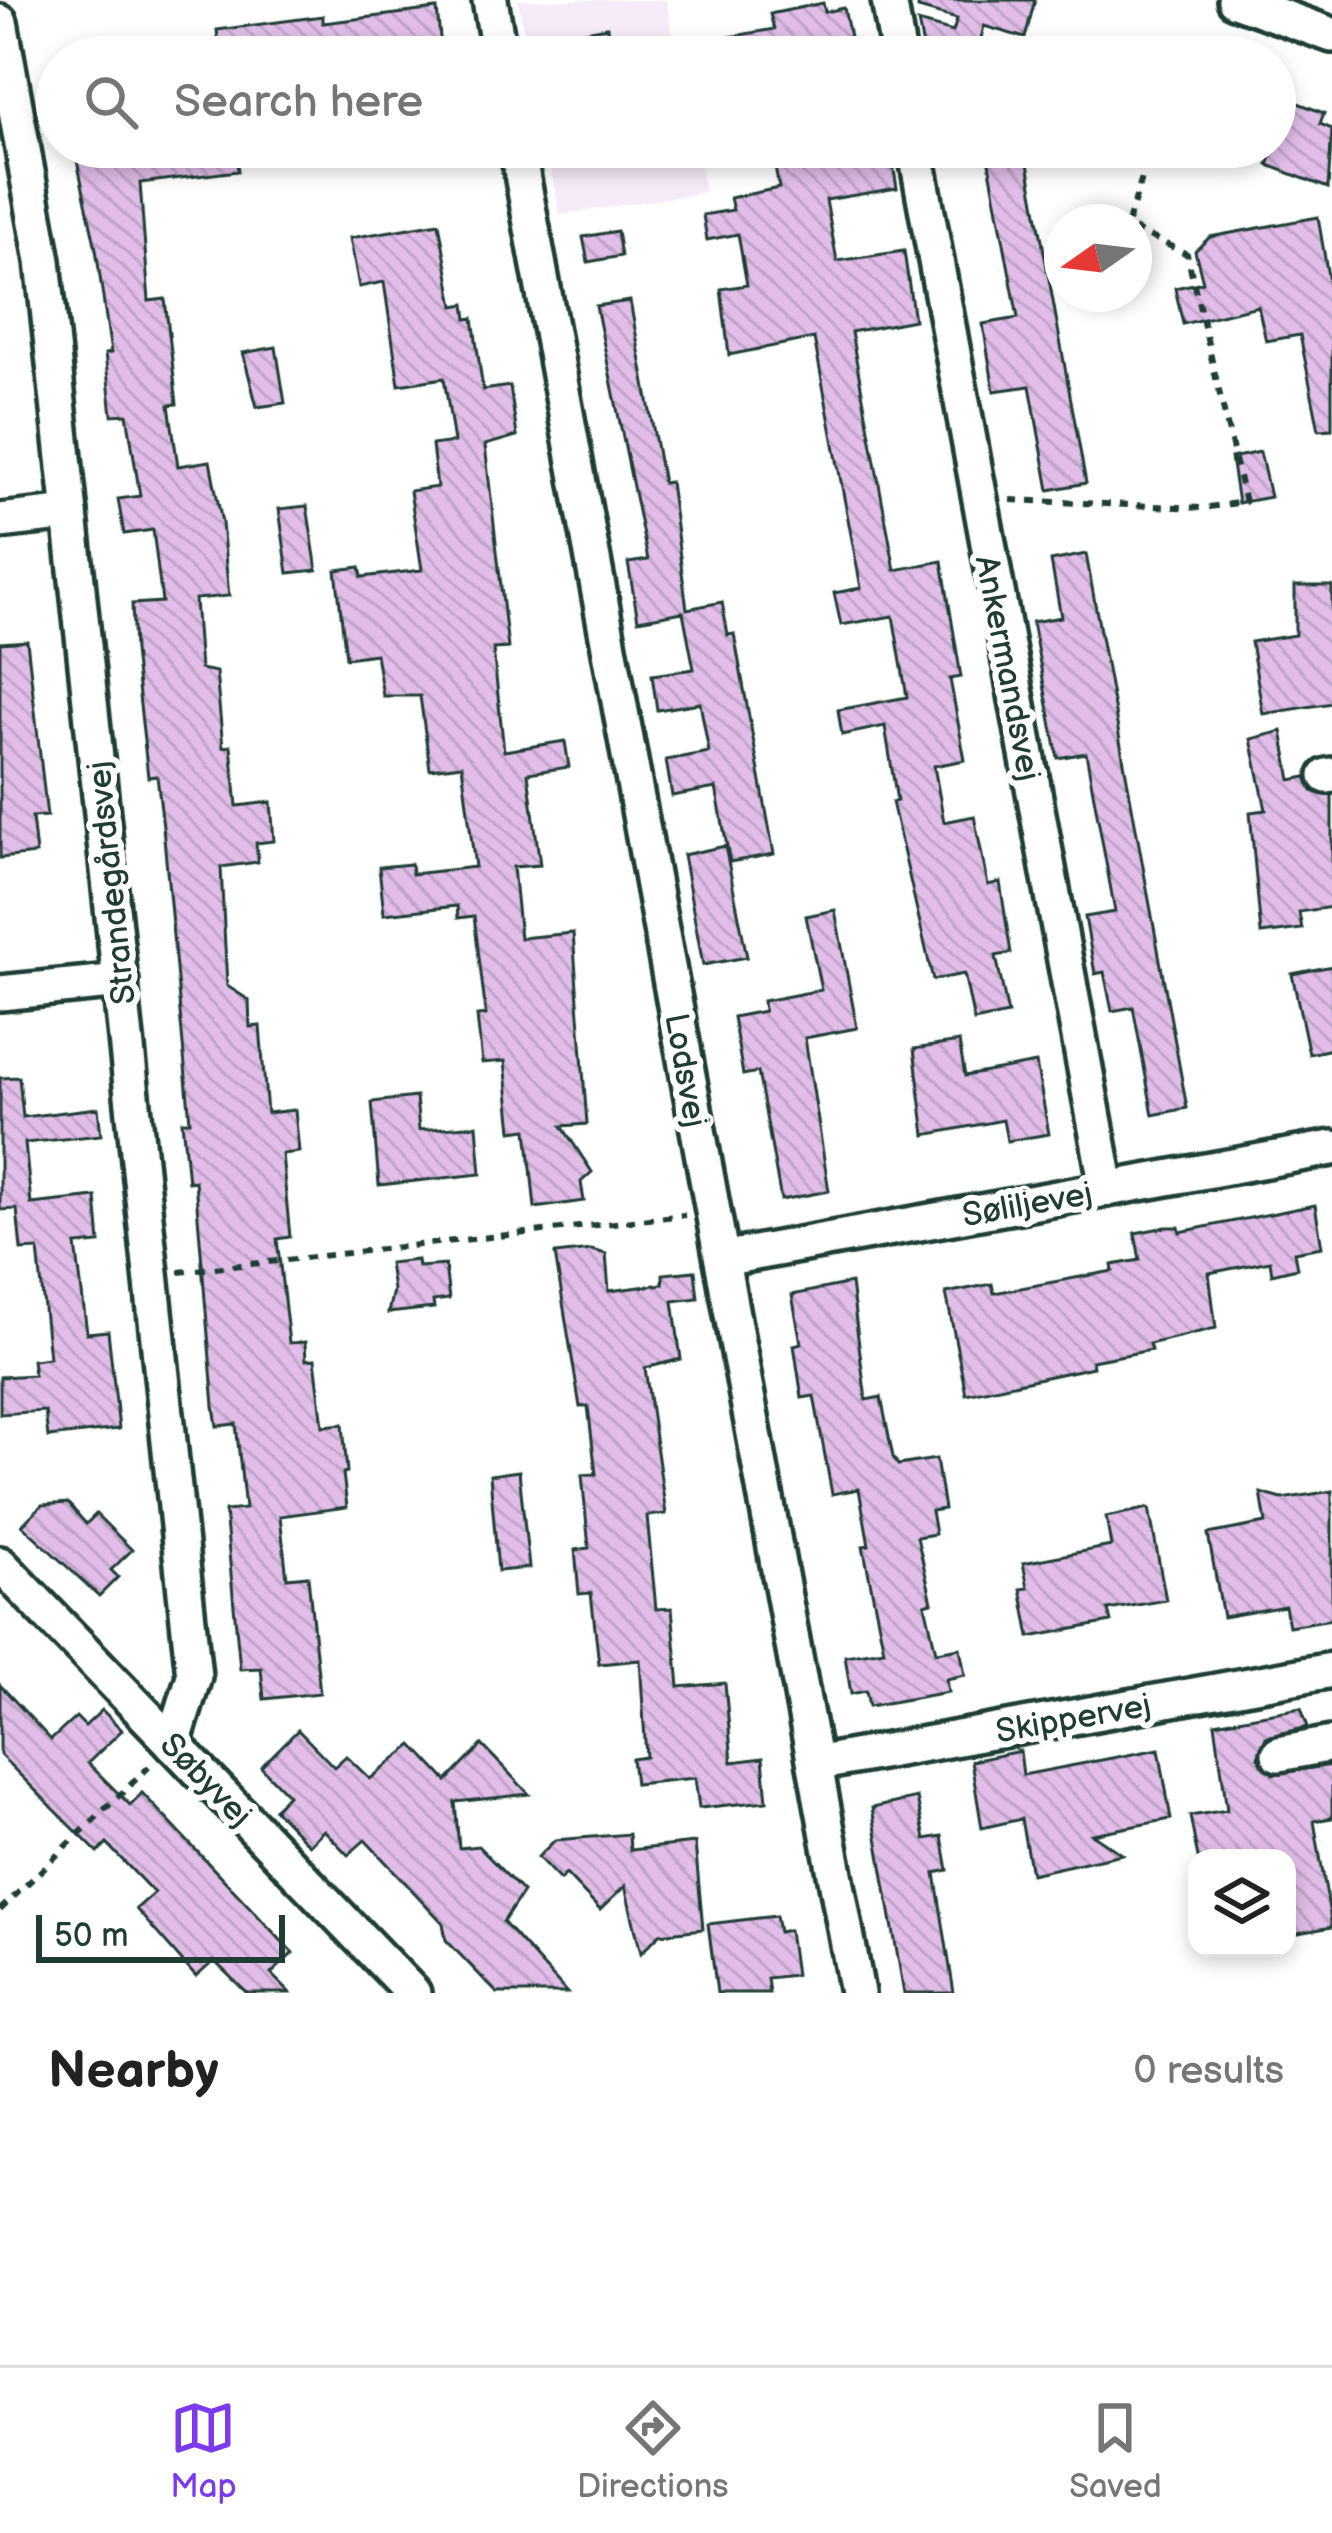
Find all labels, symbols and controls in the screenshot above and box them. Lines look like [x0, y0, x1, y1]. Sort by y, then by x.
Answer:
search box [36, 36, 1296, 168]
icon: search [78, 69, 144, 135]
text: Search here [174, 75, 423, 130]
north arrow [1044, 204, 1152, 312]
street label: Ankermandsvej [966, 552, 1048, 784]
street label: Strandegårdsvej [79, 759, 145, 1006]
street label: Lodsvej [655, 1010, 715, 1130]
street label: Søliljevej [959, 1174, 1095, 1236]
street label: Skippervej [993, 1686, 1154, 1752]
street label: Søbyvej [151, 1725, 260, 1836]
map controls [1188, 1849, 1296, 1957]
button: layers [1188, 1849, 1296, 1957]
scale bar [36, 1909, 285, 1962]
text: 50 m [54, 1916, 129, 1956]
text: Nearby [48, 2041, 219, 2102]
text: 0 results [1133, 2048, 1284, 2095]
tab: Map [170, 2395, 237, 2507]
tab: Directions [577, 2395, 729, 2507]
tab: Saved [1069, 2395, 1162, 2507]

